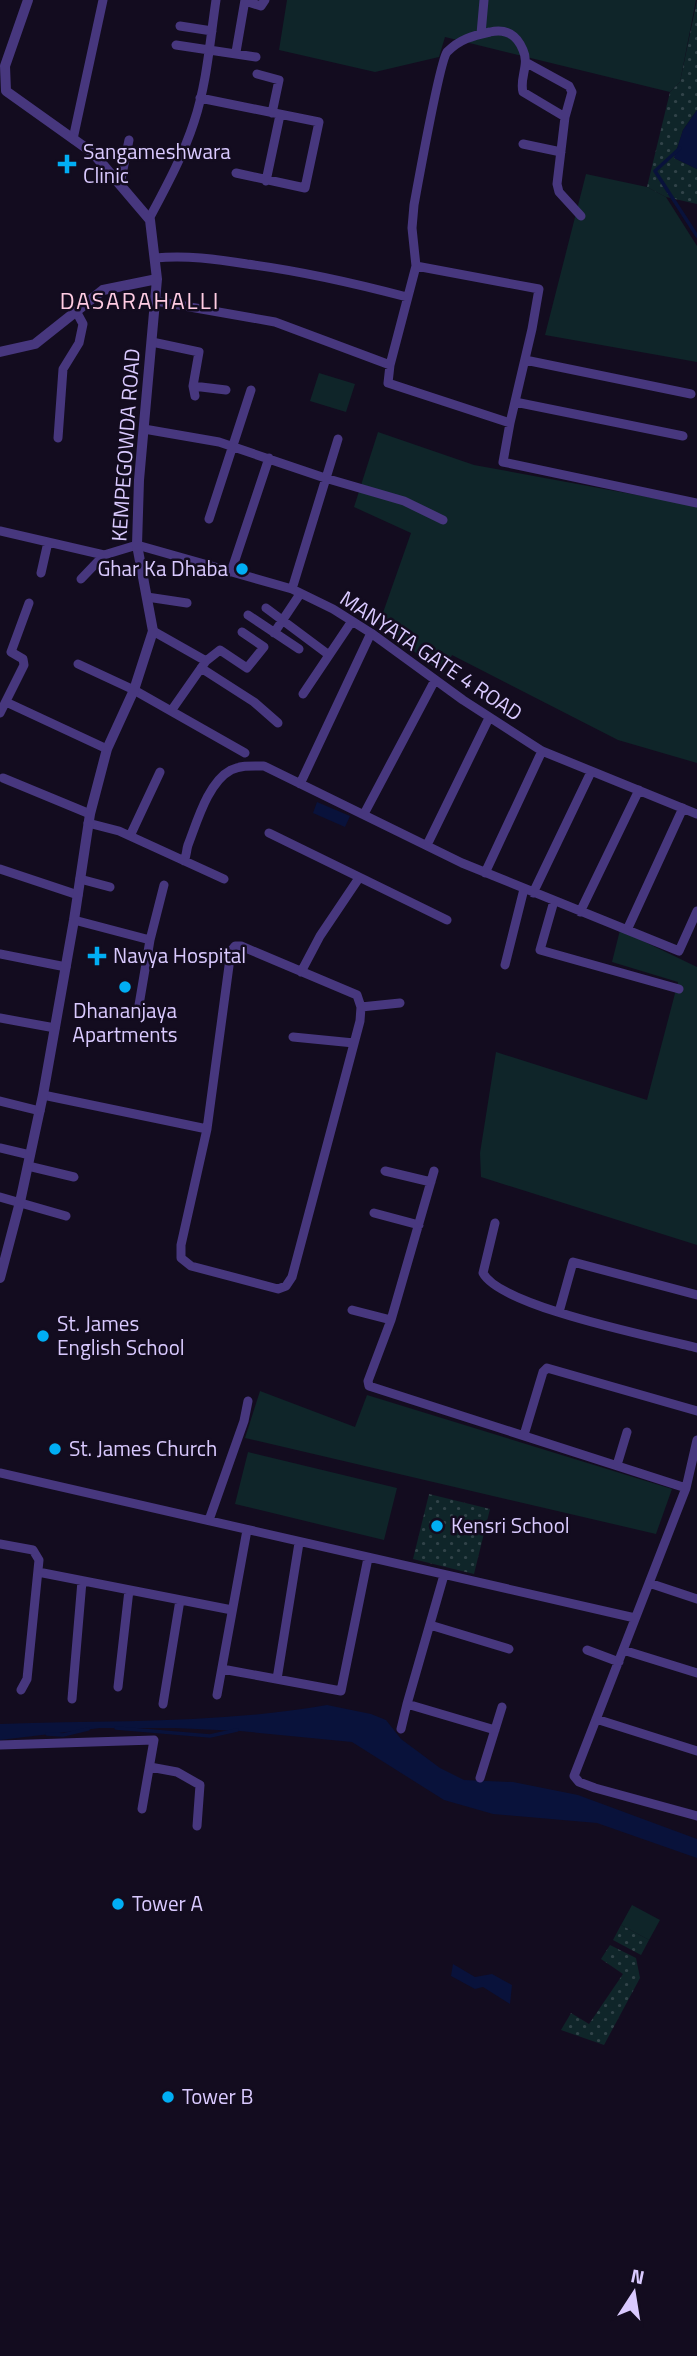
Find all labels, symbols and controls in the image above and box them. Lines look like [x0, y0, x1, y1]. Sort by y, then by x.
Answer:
place label: Sangameshwara Clinic [83, 135, 231, 191]
marker: Sangameshwara Clinic [57, 154, 77, 174]
district label: DASARAHALLI [60, 283, 220, 318]
street label: KEMPEGOWDA ROAD [102, 347, 148, 543]
place label: Ghar Ka Dhaba [97, 552, 228, 584]
marker: Ghar Ka Dhaba [234, 561, 250, 577]
street label: MANYATA GATE 4 ROAD [334, 582, 529, 728]
place label: Navya Hospital [113, 939, 246, 971]
marker: Navya Hospital [87, 946, 107, 966]
marker: Dhananjaya Apartments [117, 979, 133, 995]
place label: Dhananjaya Apartments [72, 994, 178, 1050]
place label: St. James English School [57, 1307, 185, 1363]
marker: St. James English School [35, 1328, 51, 1344]
place label: St. James Church [69, 1432, 217, 1464]
marker: St. James Church [47, 1441, 63, 1457]
place label: Kensri School [451, 1509, 570, 1541]
marker: Kensri School [429, 1518, 445, 1534]
place label: Tower A [132, 1887, 204, 1919]
marker: Tower A [110, 1896, 126, 1912]
place label: Tower B [182, 2080, 253, 2112]
marker: Tower B [160, 2089, 176, 2105]
north arrow [599, 2258, 669, 2328]
text: N [628, 2260, 647, 2291]

